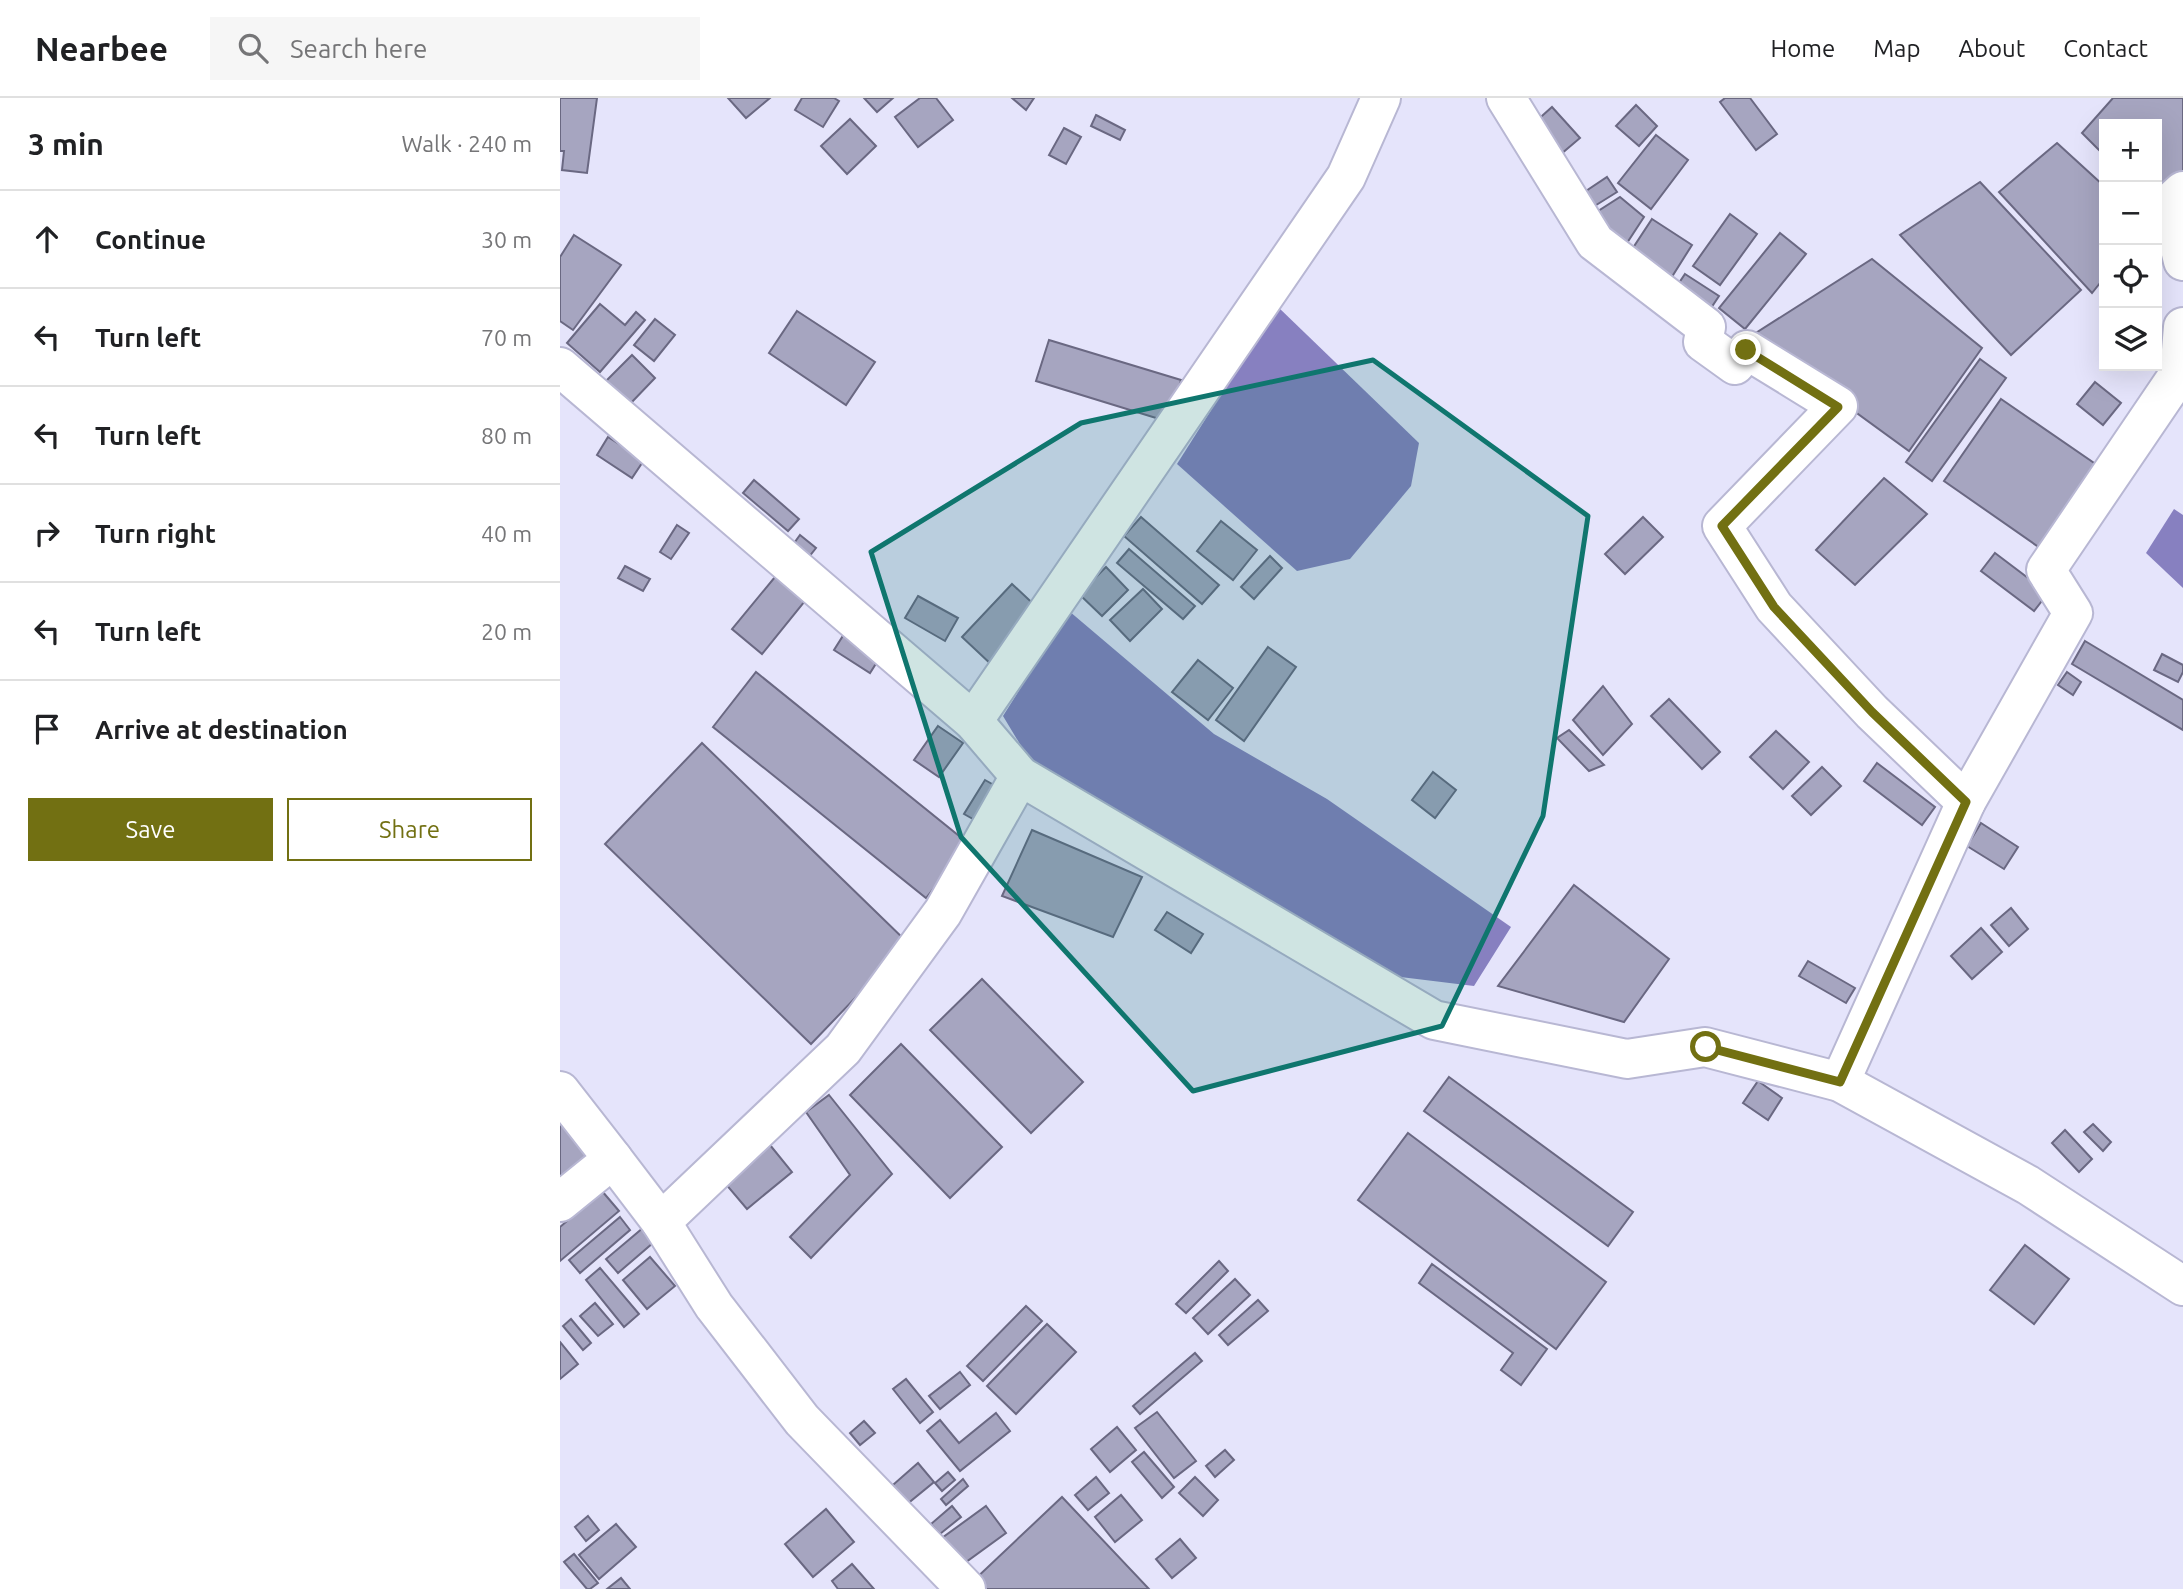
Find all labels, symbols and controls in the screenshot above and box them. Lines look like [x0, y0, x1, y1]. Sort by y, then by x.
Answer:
search box [210, 17, 700, 80]
icon: search [234, 29, 272, 67]
text: Nearbee [35, 30, 168, 67]
text: Search here [290, 34, 427, 63]
text: Home [1770, 35, 1835, 62]
text: Map [1873, 35, 1920, 62]
text: About [1958, 35, 2025, 62]
text: Contact [2063, 35, 2148, 62]
map controls [2099, 119, 2162, 371]
button: + [2099, 119, 2162, 182]
text: 3 min [28, 127, 104, 161]
text: Walk · 240 m [401, 131, 532, 156]
button: − [2099, 182, 2162, 245]
icon: ahead [28, 220, 66, 258]
text: Continue [95, 225, 206, 254]
text: 30 m [481, 227, 532, 252]
button: locate [2099, 245, 2162, 308]
button: layers [2099, 308, 2162, 371]
icon: left [28, 318, 66, 356]
text: Turn left [95, 323, 201, 352]
text: 70 m [481, 325, 532, 350]
route end [1730, 334, 1761, 365]
icon: left [28, 416, 66, 454]
text: Turn left [95, 421, 201, 450]
text: 80 m [481, 423, 532, 448]
icon: right [28, 514, 66, 552]
text: Turn right [95, 519, 216, 548]
text: 40 m [481, 521, 532, 546]
icon: left [28, 612, 66, 650]
text: Turn left [95, 617, 201, 646]
text: 20 m [481, 619, 532, 644]
icon: arrive [28, 710, 66, 748]
text: Arrive at destination [95, 715, 348, 744]
button: Save [28, 798, 273, 861]
button: Share [287, 798, 532, 861]
route start [1690, 1031, 1721, 1062]

